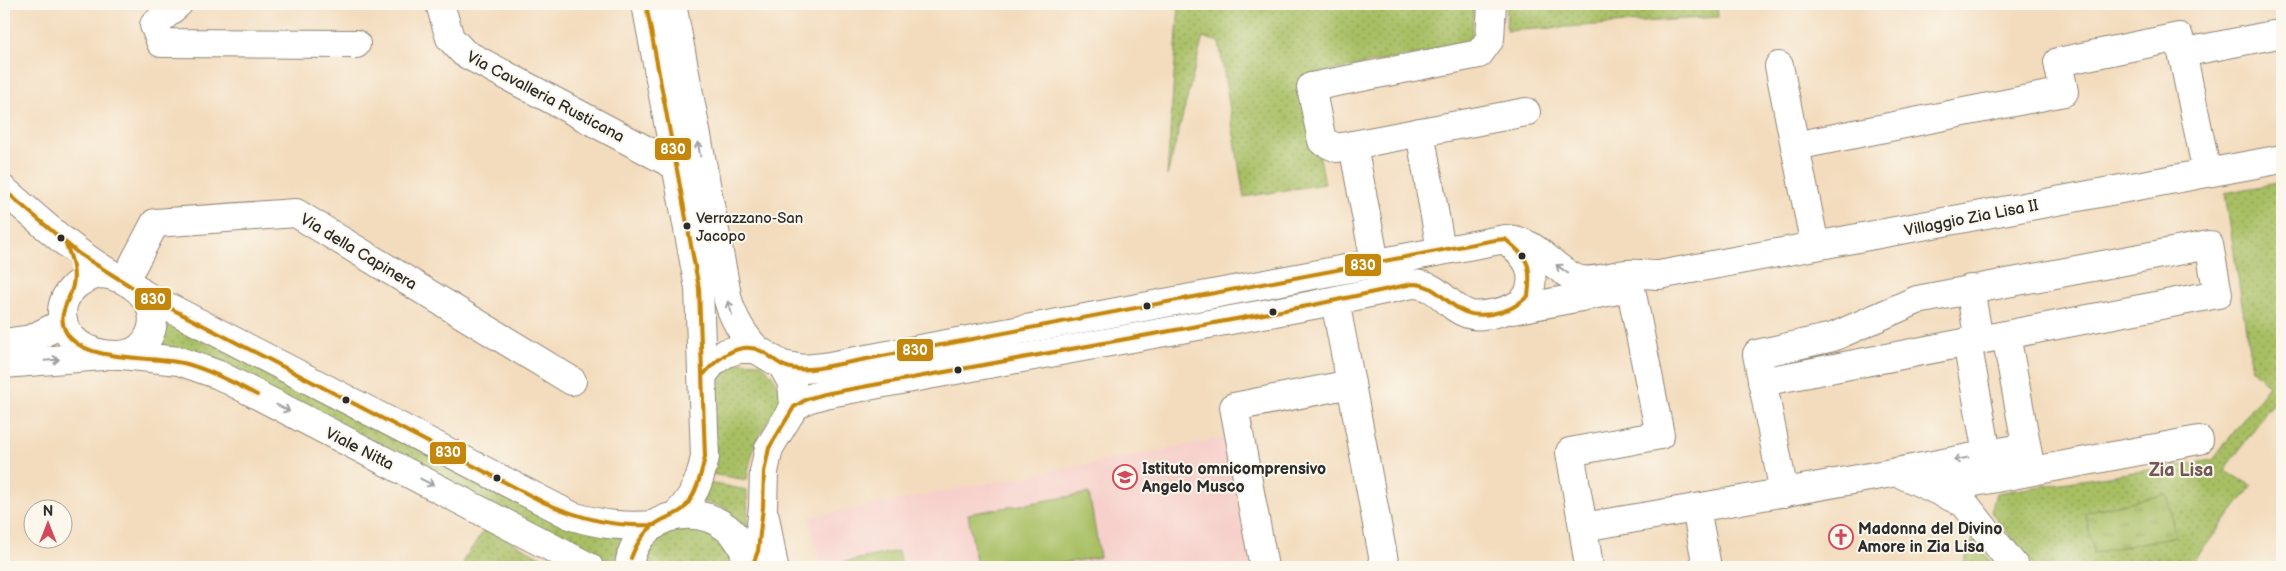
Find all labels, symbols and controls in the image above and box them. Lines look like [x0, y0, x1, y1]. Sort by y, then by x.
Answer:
street label: Via Cavalleria Rusticana [463, 48, 627, 147]
line badge: 830 [654, 137, 692, 161]
text: 830 [660, 141, 686, 158]
one-way arrow [693, 141, 703, 157]
street label: Villaggio Zia Lisa II [1903, 196, 2040, 241]
place label: Verrazzano-San Jacopo [696, 209, 803, 246]
street label: Via della Capinera [297, 210, 420, 295]
marker: Verrazzano-San Jacopo [682, 221, 692, 231]
unlabelled marker [56, 233, 66, 243]
unlabelled marker [1517, 251, 1527, 261]
line badge: 830 [1344, 253, 1382, 277]
text: 830 [1350, 257, 1376, 274]
one-way arrow [1556, 263, 1569, 274]
line badge: 830 [134, 287, 172, 311]
text: 830 [140, 291, 166, 308]
one-way arrow [725, 300, 735, 316]
unlabelled marker [1142, 301, 1152, 311]
unlabelled marker [1268, 307, 1278, 317]
line badge: 830 [896, 338, 934, 362]
text: 830 [902, 342, 928, 359]
one-way arrow [44, 355, 60, 364]
unlabelled marker [953, 365, 963, 375]
unlabelled marker [341, 395, 351, 405]
one-way arrow [275, 403, 290, 413]
street label: Viale Nitta [322, 424, 397, 475]
line badge: 830 [429, 441, 467, 465]
text: 830 [435, 444, 461, 461]
one-way arrow [1954, 455, 1970, 465]
place label: Istituto omnicomprensivo Angelo Musco [1141, 460, 1326, 497]
district label: Zia Lisa [2149, 460, 2213, 481]
school or university icon: Istituto omnicomprensivo Angelo Musco [1112, 464, 1138, 490]
unlabelled marker [492, 473, 502, 483]
one-way arrow [419, 478, 434, 487]
north arrow [22, 498, 72, 548]
text: N [43, 503, 53, 520]
place label: Madonna del Divino Amore in Zia Lisa [1857, 520, 2002, 557]
church icon: Madonna del Divino Amore in Zia Lisa [1828, 524, 1854, 550]

